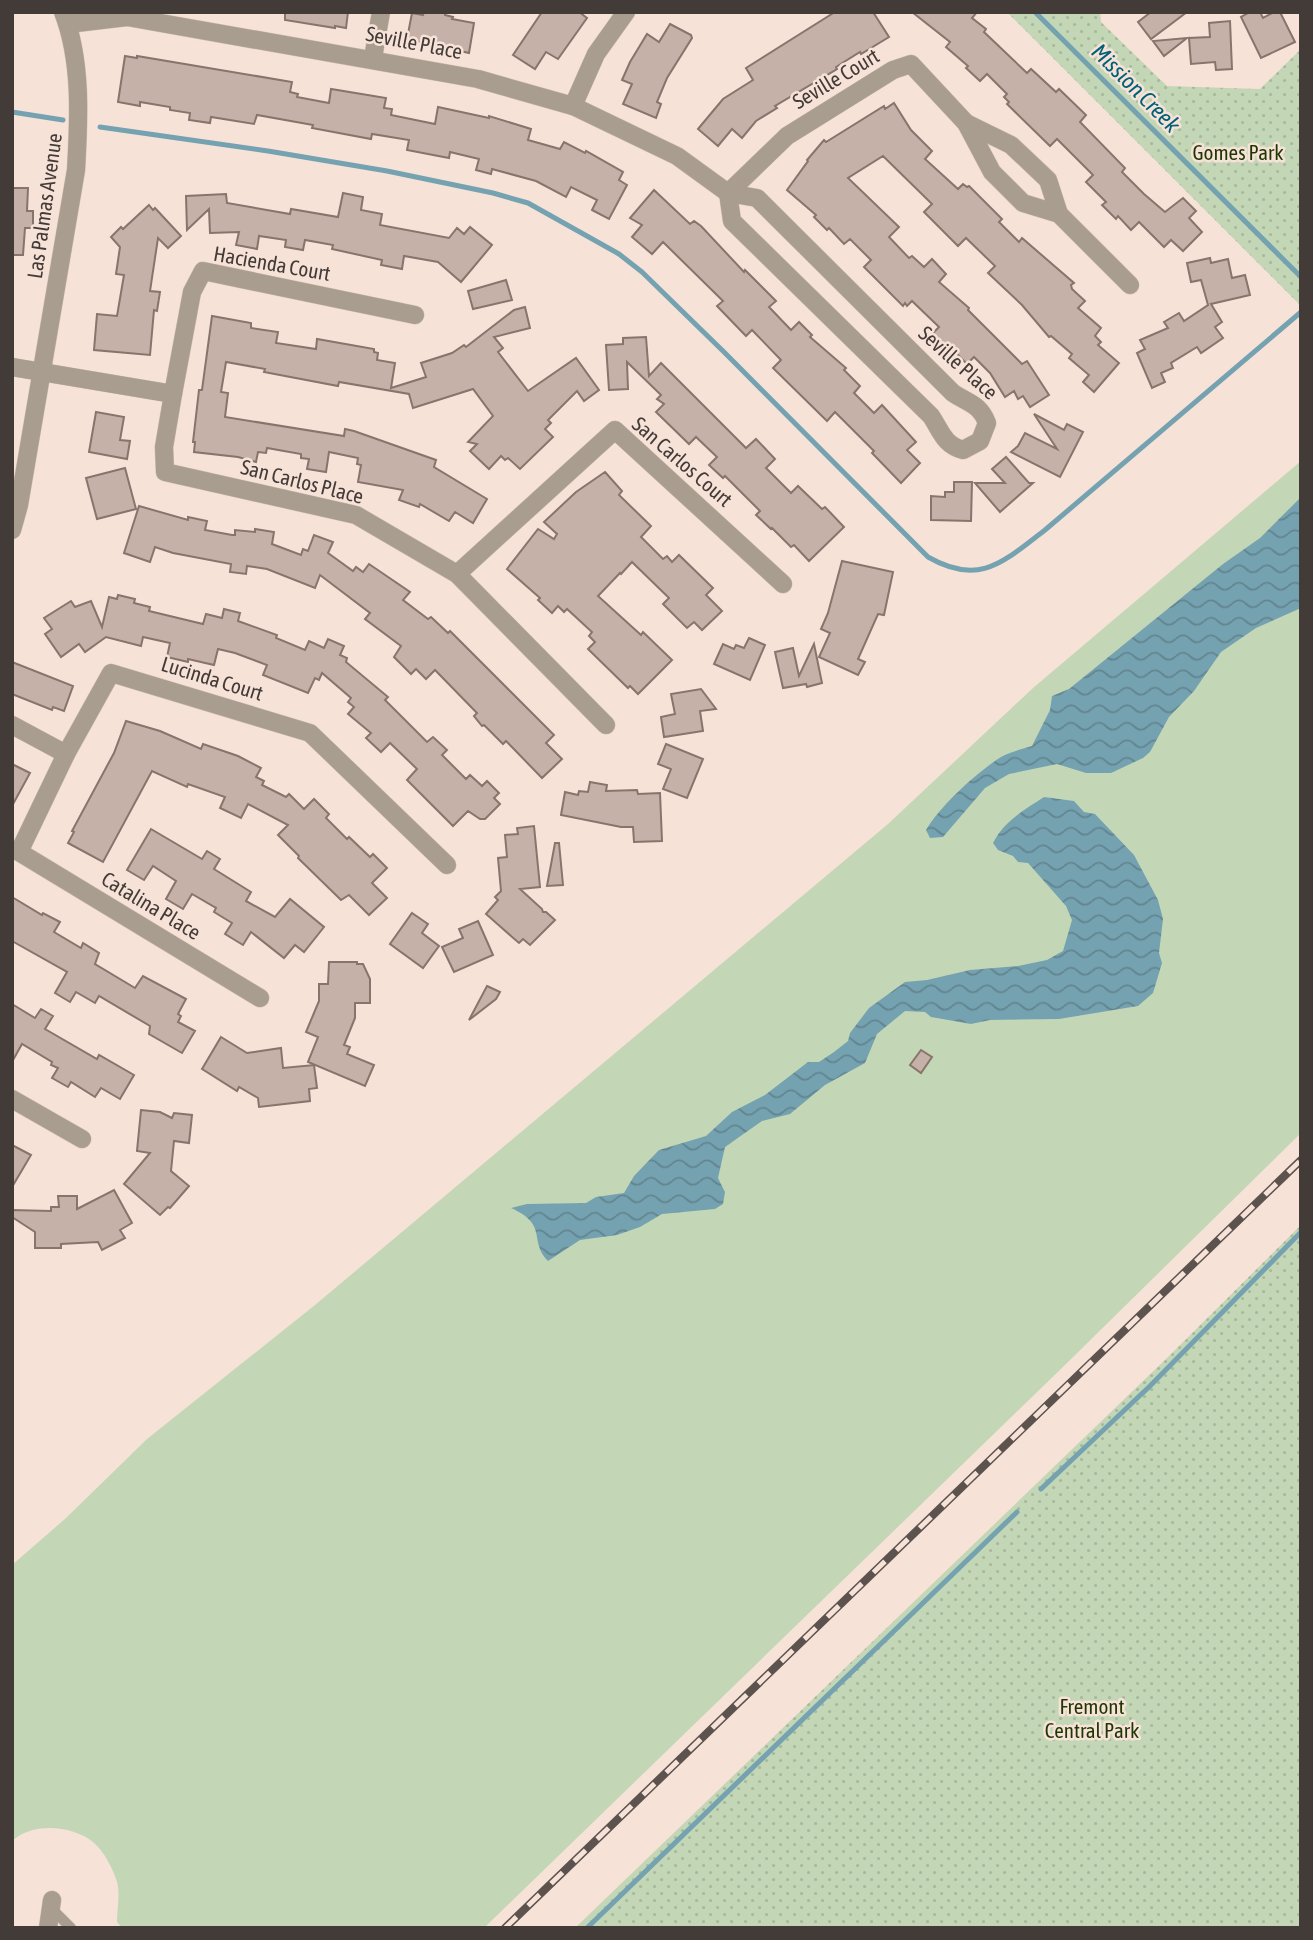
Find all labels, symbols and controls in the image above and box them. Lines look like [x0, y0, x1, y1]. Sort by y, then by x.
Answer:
street label: Seville Place [364, 21, 465, 63]
water label: Mission Creek [1086, 38, 1186, 138]
street label: Seville Court [788, 43, 883, 113]
street label: Las Palmas Avenue [22, 132, 66, 280]
park label: Gomes Park [1192, 140, 1284, 164]
street label: Hacienda Court [212, 241, 333, 285]
street label: Seville Place [914, 321, 1003, 404]
street label: San Carlos Court [628, 411, 737, 511]
street label: San Carlos Place [238, 454, 366, 508]
street label: Lucinda Court [159, 651, 266, 705]
street label: Catalina Place [98, 866, 205, 944]
park label: Fremont Central Park [1045, 1694, 1139, 1742]

